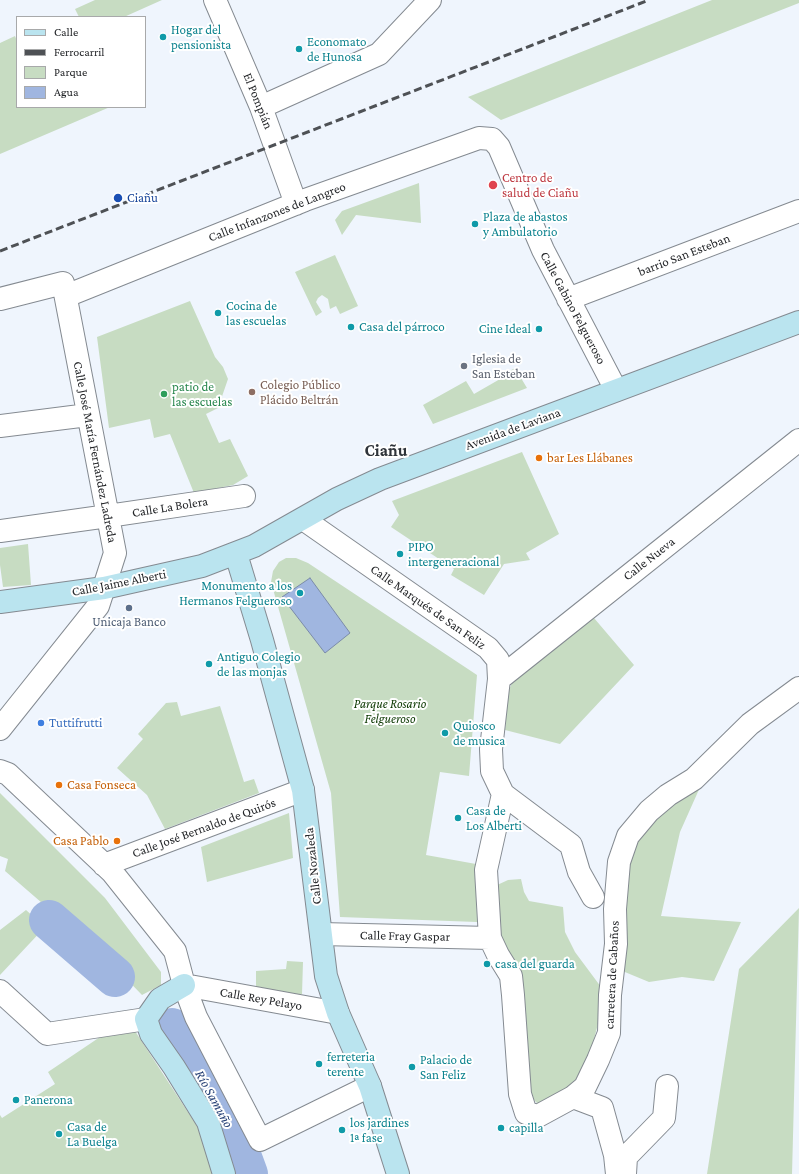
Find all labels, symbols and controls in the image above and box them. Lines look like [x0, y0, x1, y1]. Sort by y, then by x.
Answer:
legend [16, 16, 146, 108]
place label: Hogar del pensionista [171, 22, 231, 53]
text: Calle [54, 25, 78, 39]
marker: Hogar del pensionista [158, 32, 168, 42]
place label: Economato de Hunosa [307, 34, 366, 65]
marker: Economato de Hunosa [294, 44, 304, 54]
text: Ferrocarril [54, 45, 105, 59]
text: Parque [54, 65, 87, 79]
street label: El Pompián [240, 71, 276, 131]
text: Agua [54, 85, 78, 99]
place label: Centro de salud de Ciañu [502, 170, 579, 201]
street label: Calle Infanzones de Langreo [206, 179, 348, 245]
marker: Centro de salud de Ciañu [487, 179, 499, 191]
place label: Ciañu [127, 190, 158, 206]
marker: Ciañu [112, 192, 124, 204]
place label: Plaza de abastos y Ambulatorio [483, 209, 568, 240]
marker: Plaza de abastos y Ambulatorio [470, 219, 480, 229]
street label: barrio San Esteban [636, 230, 732, 280]
street label: Calle Gabino Felgueroso [537, 249, 609, 367]
place label: Cocina de las escuelas [226, 298, 286, 329]
marker: Cocina de las escuelas [213, 308, 223, 318]
place label: Casa del párroco [359, 319, 445, 335]
place label: Cine Ideal [479, 321, 531, 337]
marker: Casa del párroco [346, 322, 356, 332]
marker: Cine Ideal [534, 324, 544, 334]
place label: Iglesia de San Esteban [472, 351, 535, 382]
street label: Calle José María Fernández Ladreda [70, 360, 120, 544]
marker: Iglesia de San Esteban [459, 361, 469, 371]
place label: Colegio Público Plácido Beltrán [260, 377, 340, 408]
place label: patio de las escuelas [172, 379, 232, 410]
marker: Colegio Público Plácido Beltrán [247, 387, 257, 397]
marker: patio de las escuelas [159, 389, 169, 399]
street label: Avenida de Laviana [463, 405, 563, 453]
district label: Ciañu [365, 441, 407, 461]
place label: bar Les Llábanes [547, 450, 633, 466]
marker: bar Les Llábanes [534, 453, 544, 463]
street label: Calle La Bolera [131, 493, 209, 521]
street label: Calle Nueva [620, 534, 678, 584]
place label: PIPO intergeneracional [408, 539, 499, 570]
marker: PIPO intergeneracional [395, 549, 405, 559]
street label: Calle Marqués de San Feliz [367, 561, 489, 653]
street label: Calle Jaime Alberti [70, 566, 168, 600]
place label: Monumento a los Hermanos Felgueroso [179, 578, 292, 609]
marker: Monumento a los Hermanos Felgueroso [295, 588, 305, 598]
marker: Unicaja Banco [124, 603, 134, 613]
place label: Unicaja Banco [92, 614, 166, 630]
place label: Antiguo Colegio de las monjas [217, 649, 300, 680]
marker: Antiguo Colegio de las monjas [204, 659, 214, 669]
park label: Parque Rosario Felgueroso [354, 696, 426, 727]
place label: Tuttifrutti [49, 715, 102, 731]
marker: Tuttifrutti [36, 718, 46, 728]
place label: Quiosco de musica [453, 718, 505, 749]
marker: Quiosco de musica [440, 728, 450, 738]
place label: Casa Fonseca [67, 777, 136, 793]
marker: Casa Fonseca [54, 780, 64, 790]
street label: Calle José Bernaldo de Quirós [130, 795, 278, 861]
place label: Casa de Los Alberti [466, 803, 522, 834]
marker: Casa de Los Alberti [453, 813, 463, 823]
street label: Calle Nozaleda [301, 827, 325, 905]
place label: Casa Pablo [53, 833, 109, 849]
marker: Casa Pablo [112, 836, 122, 846]
street label: carretera de Cabaños [601, 920, 623, 1030]
street label: Calle Fray Gaspar [360, 927, 450, 945]
place label: casa del guarda [495, 956, 575, 972]
marker: casa del guarda [482, 959, 492, 969]
street label: Calle Rey Pelayo [219, 984, 303, 1014]
place label: ferreteria terente [327, 1049, 375, 1080]
place label: Palacio de San Feliz [420, 1052, 472, 1083]
marker: ferreteria terente [314, 1059, 324, 1069]
marker: Palacio de San Feliz [407, 1062, 417, 1072]
water label: Río Samuño [191, 1067, 237, 1131]
place label: Panerona [24, 1092, 73, 1108]
marker: Panerona [11, 1095, 21, 1105]
place label: los jardines 1ª fase [350, 1115, 409, 1146]
place label: Casa de La Buelga [67, 1119, 117, 1150]
place label: capilla [509, 1120, 543, 1136]
marker: capilla [496, 1123, 506, 1133]
marker: los jardines 1ª fase [337, 1125, 347, 1135]
marker: Casa de La Buelga [54, 1129, 64, 1139]

